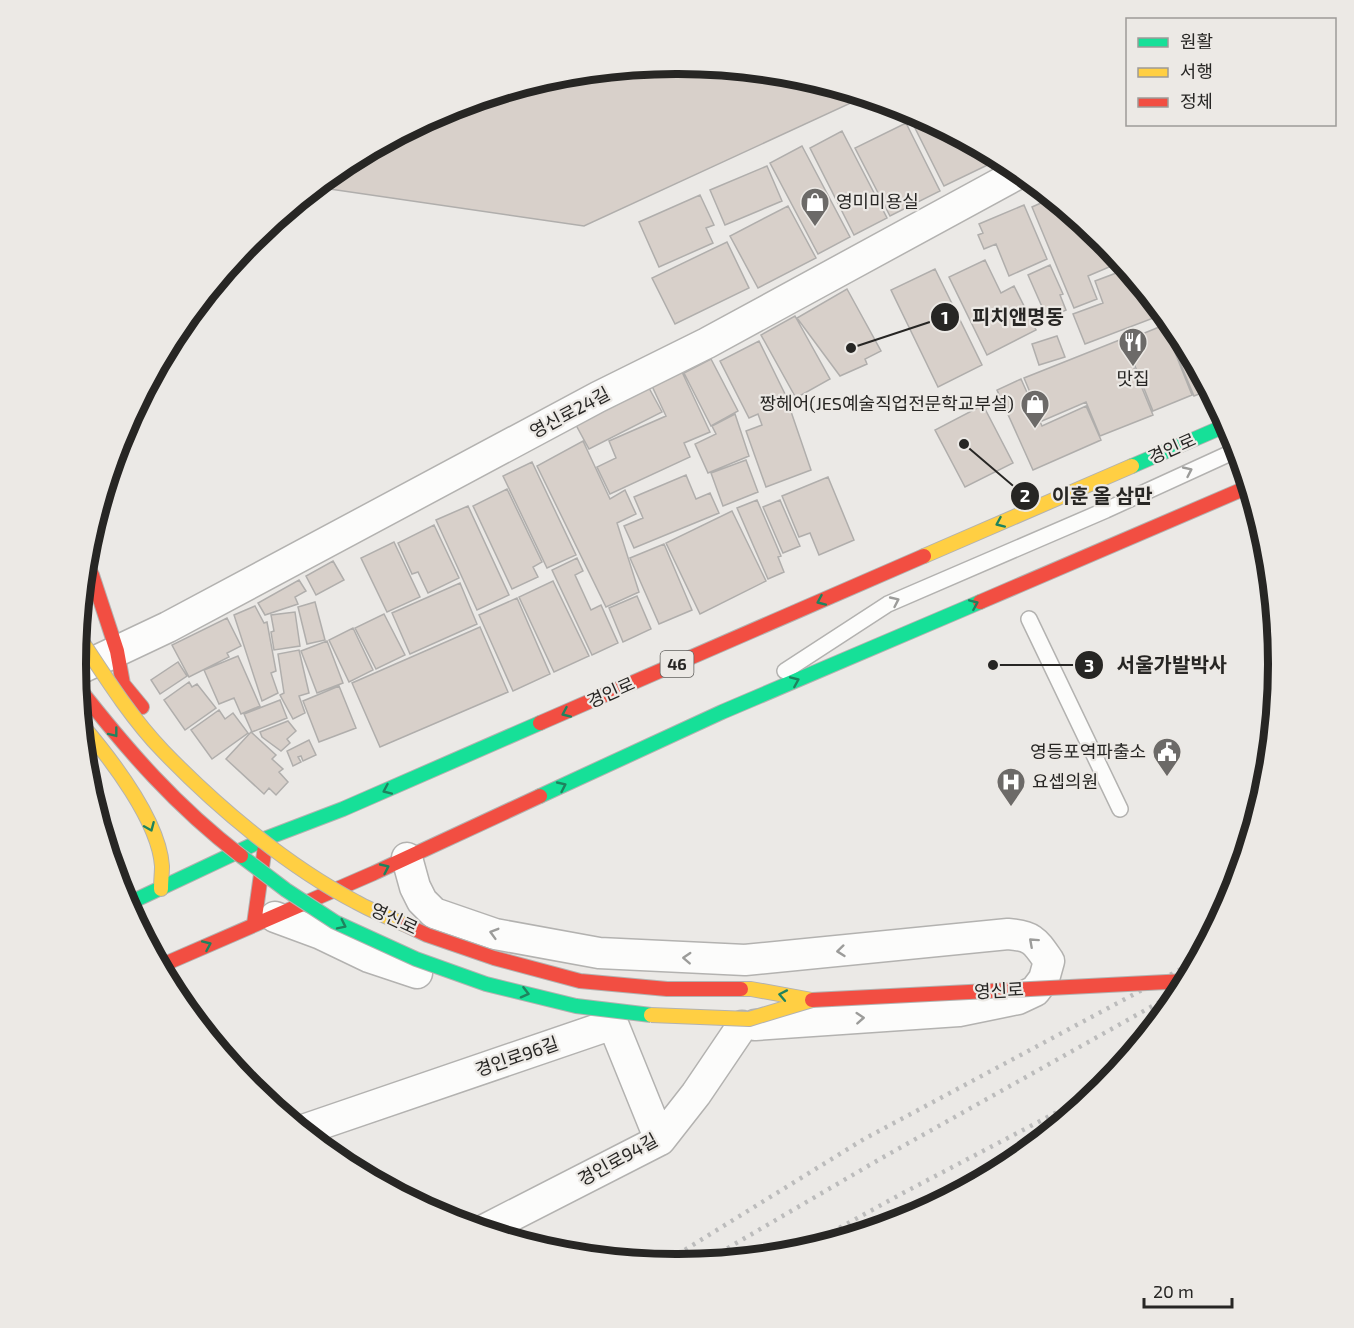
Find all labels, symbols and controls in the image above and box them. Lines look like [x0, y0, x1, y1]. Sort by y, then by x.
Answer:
legend [1126, 18, 1336, 126]
text: 원활 [1180, 30, 1213, 52]
text: 서행 [1180, 60, 1213, 82]
text: 정체 [1180, 90, 1213, 112]
shop icon: 영미미용실 [799, 186, 831, 228]
place label: 영미미용실 [836, 190, 919, 212]
callout: 피치앤명동 [930, 298, 1076, 336]
text: 피치앤명동 [972, 304, 1064, 328]
text: 1 [941, 306, 949, 328]
restaurant icon: 맛집 [1117, 326, 1149, 368]
place label: 맛집 [1116, 367, 1150, 389]
street label: 영신로24길 [526, 382, 613, 442]
shop icon: 짱헤어(JES예술직업전문학교부설) [1019, 388, 1051, 430]
place label: 짱헤어(JES예술직업전문학교부설) [759, 392, 1014, 414]
street label: 경인로 [1144, 428, 1199, 468]
one-way arrow [1182, 467, 1193, 479]
callout: 이훈 올 삼만 [1010, 477, 1165, 515]
text: 이훈 올 삼만 [1052, 483, 1153, 507]
text: 2 [1020, 484, 1030, 506]
one-way arrow [996, 516, 1007, 528]
one-way arrow [817, 594, 828, 606]
one-way arrow [888, 597, 899, 609]
one-way arrow [968, 599, 979, 611]
callout: 서울가발박사 [1074, 646, 1239, 684]
road number: 46 [660, 651, 694, 677]
text: 서울가발박사 [1117, 652, 1227, 676]
text: 3 [1084, 654, 1094, 676]
street label: 경인로 [583, 672, 638, 712]
one-way arrow [789, 676, 800, 688]
one-way arrow [561, 705, 572, 717]
one-way arrow [106, 727, 117, 738]
public building icon: 영등포역파출소 [1151, 736, 1183, 778]
place label: 영등포역파출소 [1030, 740, 1146, 762]
hospital icon: 요셉의원 [995, 766, 1027, 808]
place label: 요셉의원 [1032, 770, 1098, 792]
one-way arrow [555, 781, 566, 793]
one-way arrow [382, 783, 393, 795]
one-way arrow [143, 821, 155, 832]
one-way arrow [378, 863, 389, 875]
street label: 영신로 [367, 898, 422, 939]
one-way arrow [336, 918, 347, 930]
one-way arrow [489, 927, 499, 940]
one-way arrow [1029, 938, 1039, 949]
one-way arrow [201, 941, 212, 953]
one-way arrow [837, 944, 846, 957]
one-way arrow [682, 952, 691, 965]
street label: 영신로 [974, 978, 1024, 1002]
one-way arrow [519, 986, 529, 999]
one-way arrow [779, 989, 789, 1002]
one-way arrow [856, 1012, 865, 1025]
street label: 경인로96길 [472, 1032, 561, 1081]
street label: 경인로94길 [574, 1128, 661, 1190]
scale bar [1144, 1271, 1232, 1309]
text: 20 m [1153, 1280, 1194, 1302]

